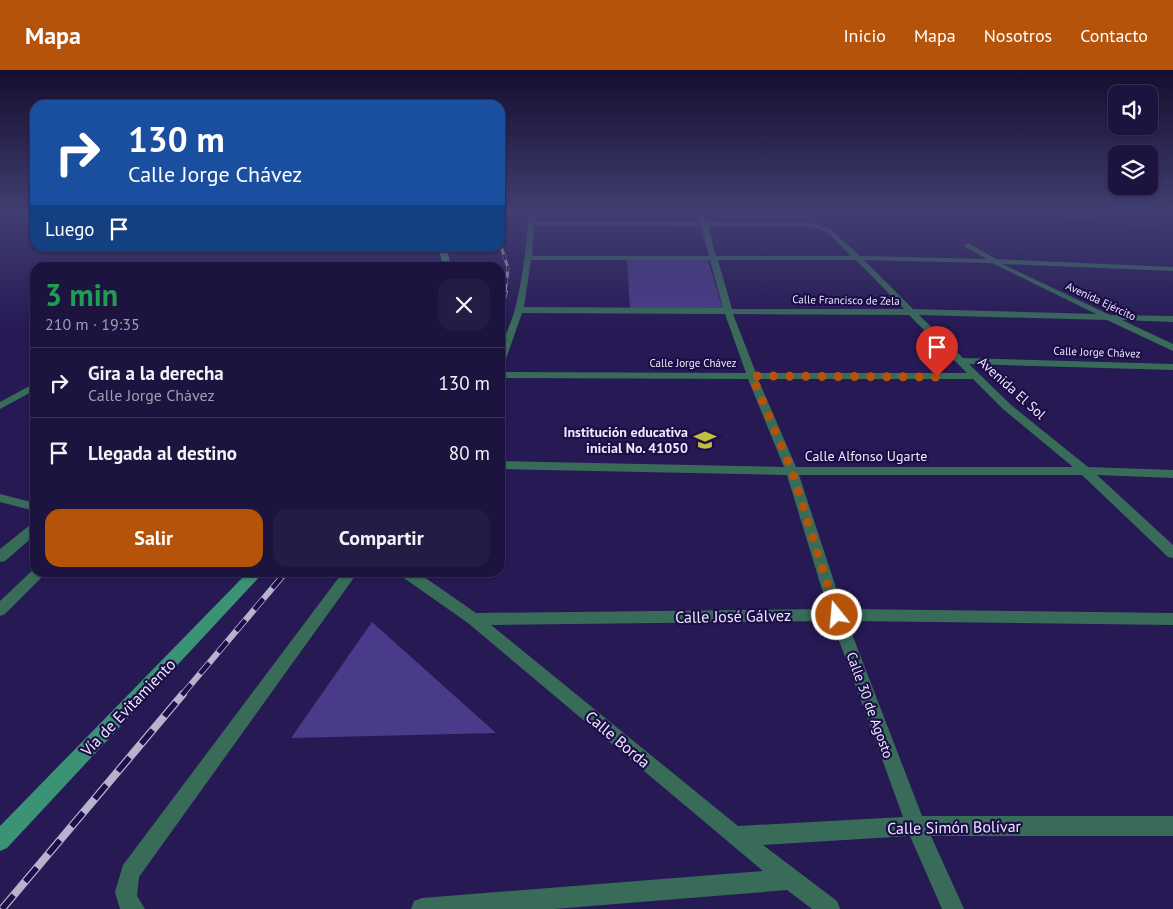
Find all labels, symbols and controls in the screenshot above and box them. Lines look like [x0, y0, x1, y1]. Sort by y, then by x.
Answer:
text: Mapa [25, 20, 81, 51]
text: Inicio [843, 24, 886, 47]
text: Mapa [914, 24, 956, 47]
text: Nosotros [984, 24, 1052, 47]
text: Contacto [1080, 24, 1148, 47]
map controls [1108, 85, 1158, 195]
button: sound [1108, 85, 1158, 135]
text: 130 m [128, 116, 225, 162]
icon: right [45, 120, 110, 185]
button: layers [1108, 145, 1158, 195]
text: Calle Jorge Chávez [128, 160, 302, 188]
icon: arrive [105, 215, 133, 243]
text: Luego [45, 217, 95, 241]
text: 3 min [45, 275, 118, 314]
button: close [438, 279, 490, 331]
street label: Avenida Ejército [1064, 279, 1138, 323]
street label: Calle Francisco de Zela [792, 292, 900, 308]
text: 210 m · 19:35 [45, 314, 140, 334]
pin [916, 326, 958, 377]
icon: arrive [923, 333, 951, 361]
street label: Calle Jorge Chávez [1053, 343, 1141, 361]
street label: Avenida El Sol [974, 353, 1050, 423]
street label: Calle Jorge Chávez [649, 356, 737, 370]
text: Gira a la derecha [88, 361, 224, 385]
icon: right [45, 369, 73, 397]
text: 130 m [438, 371, 490, 395]
text: Calle Jorge Chávez [88, 385, 215, 405]
place label: Institución educativa inicial No. 41050 [563, 423, 688, 457]
school or university icon: Institución educativa inicial No. 41050 [692, 427, 718, 453]
icon: arrive [45, 439, 73, 467]
text: Llegada al destino [88, 441, 237, 465]
text: 80 m [449, 441, 490, 465]
street label: Calle Alfonso Ugarte [805, 447, 927, 465]
button: Salir [45, 509, 263, 567]
button: Compartir [273, 509, 490, 567]
position arrow [810, 588, 862, 640]
street label: Calle José Gálvez [675, 605, 791, 627]
street label: Calle 30 de Agosto [842, 649, 898, 761]
street label: Vía de Evitamiento [76, 654, 180, 761]
street label: Calle Borda [582, 706, 654, 772]
street label: Calle Simón Bolívar [887, 816, 1022, 838]

